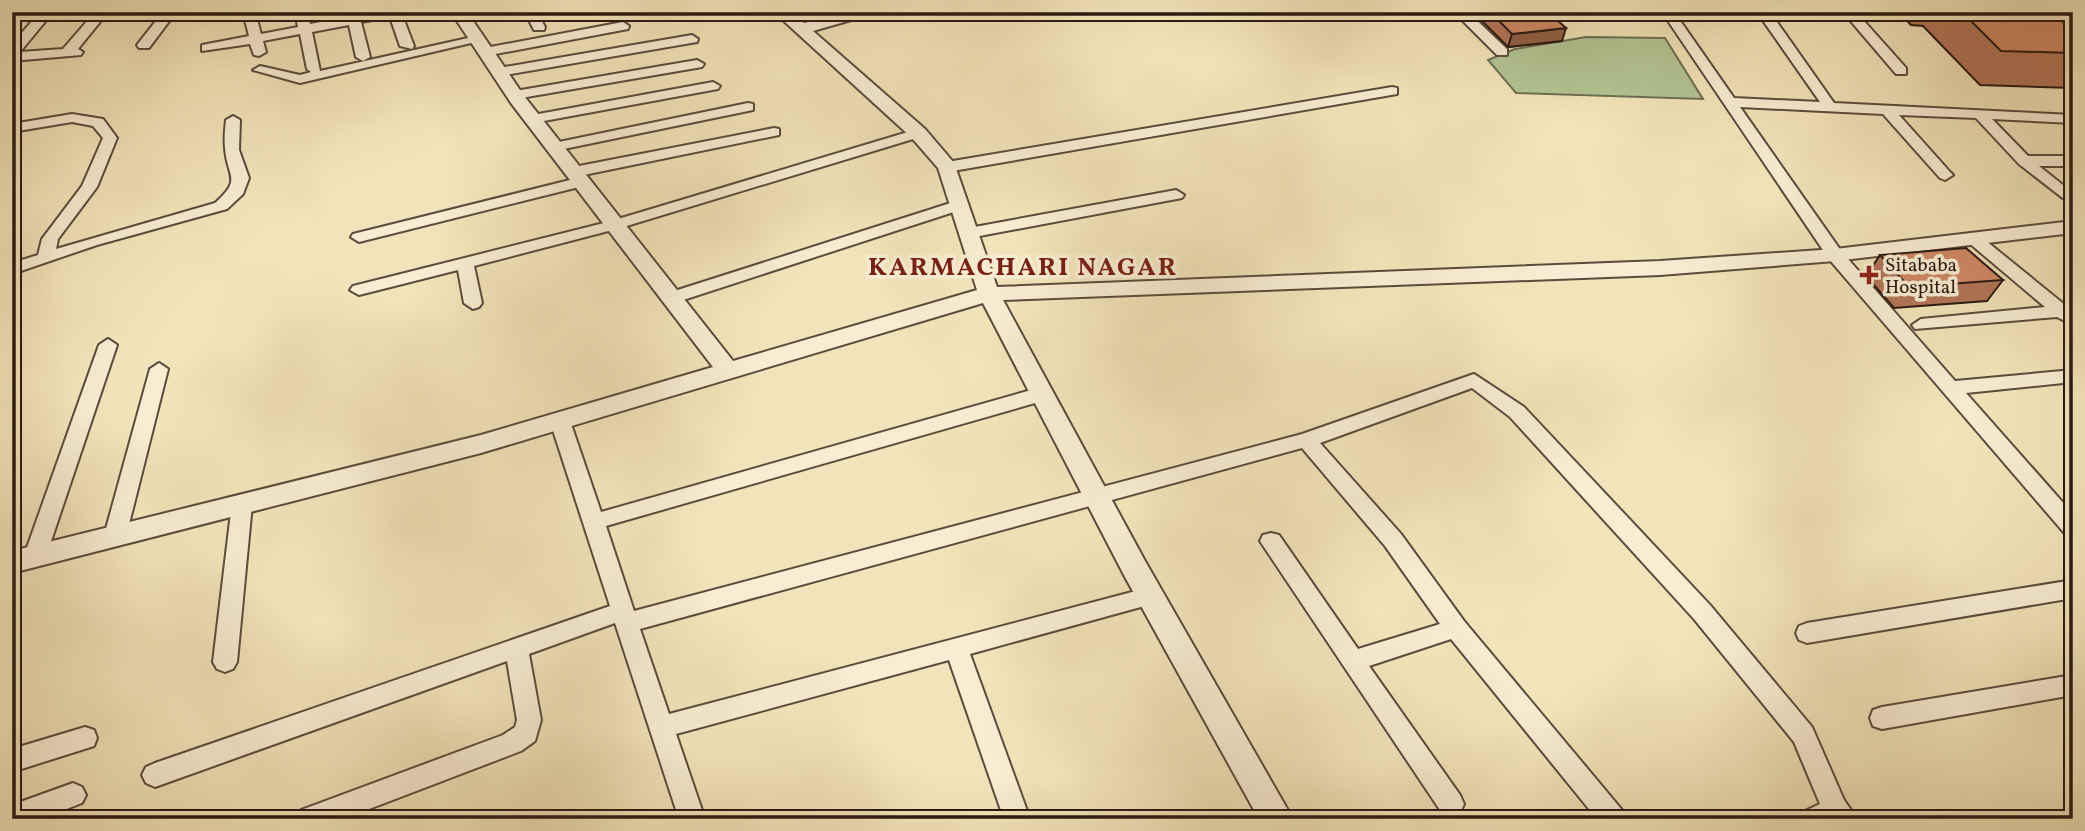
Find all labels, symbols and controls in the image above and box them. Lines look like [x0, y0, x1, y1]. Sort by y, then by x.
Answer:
district label: KARMACHARI NAGAR [868, 250, 1178, 286]
place label: Sitababa Hospital [1885, 253, 1957, 301]
marker: Sitababa Hospital [1859, 265, 1879, 285]

